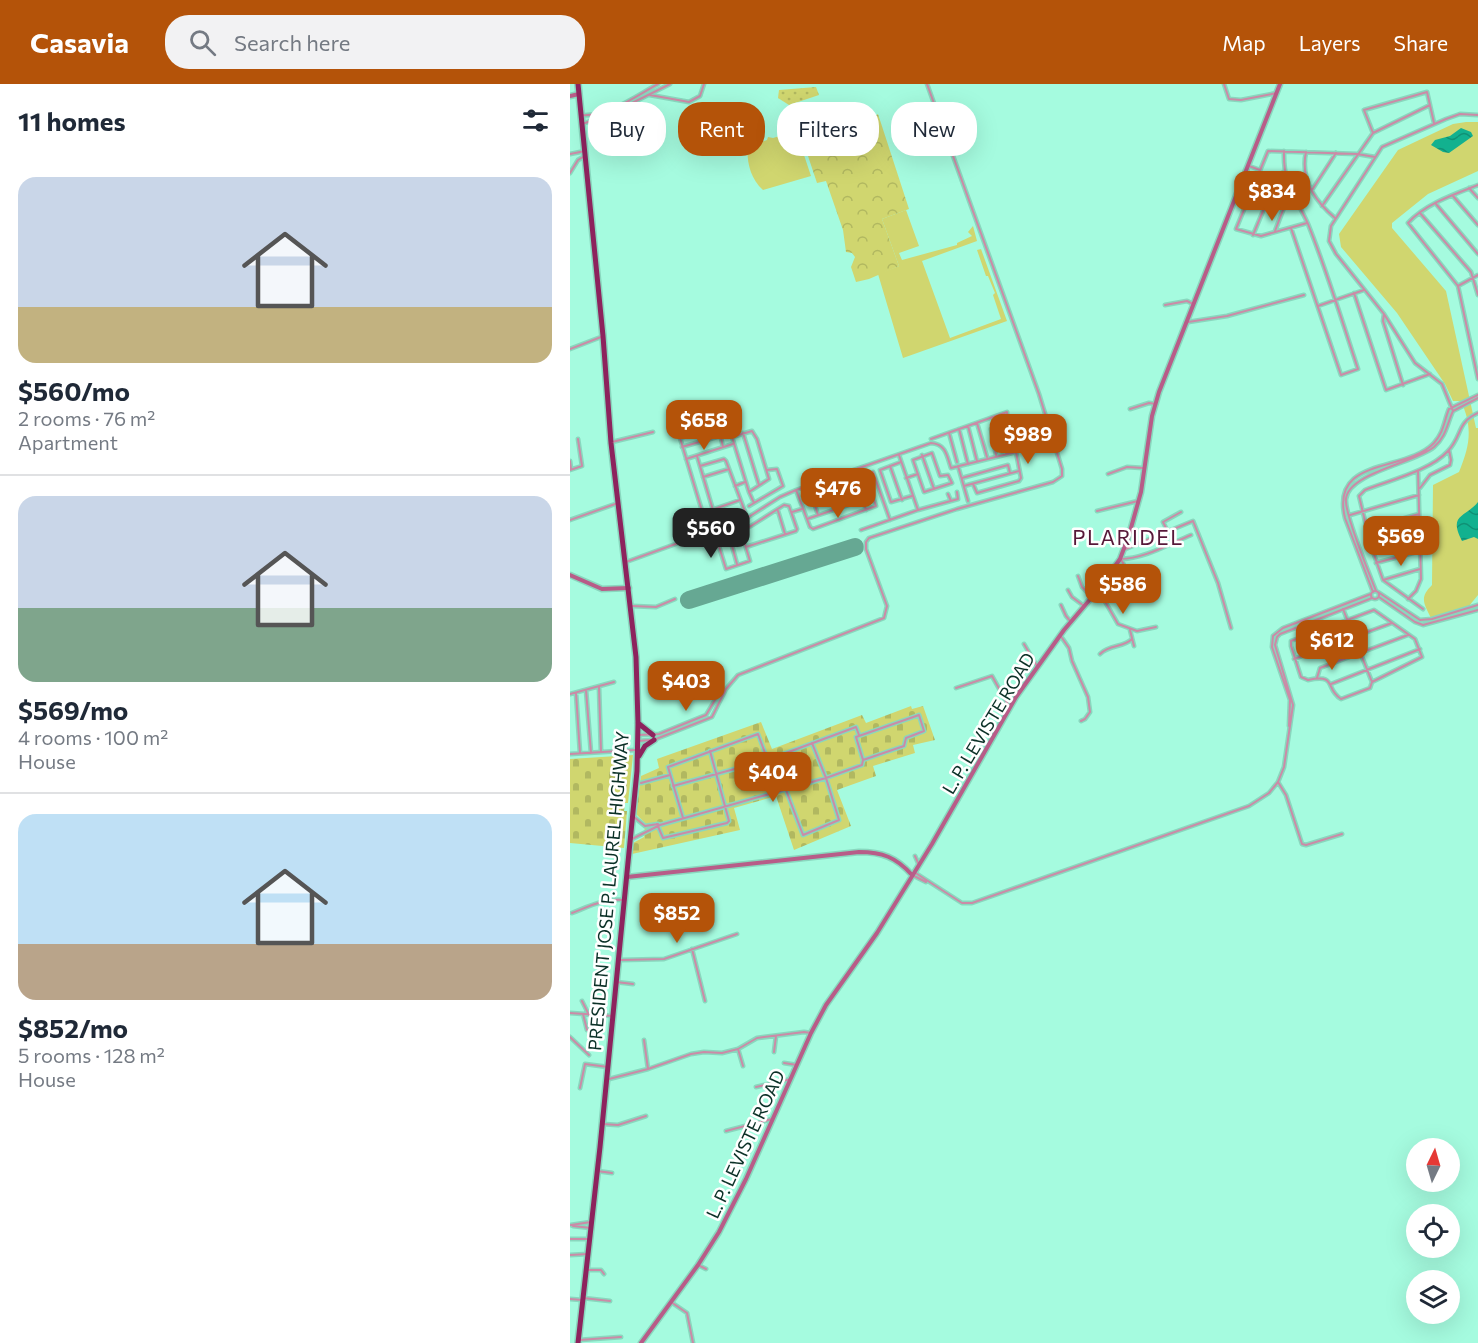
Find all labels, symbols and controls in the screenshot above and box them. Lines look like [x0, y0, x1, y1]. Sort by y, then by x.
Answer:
search box [165, 15, 585, 69]
text: Casavia [30, 25, 129, 59]
icon: search [186, 26, 219, 59]
text: Search here [234, 29, 350, 56]
text: Map [1222, 30, 1266, 55]
text: Layers [1299, 30, 1361, 55]
text: Share [1394, 30, 1448, 55]
chip: Buy [588, 102, 666, 156]
chip: Rent [678, 102, 765, 156]
chip: Filters [777, 102, 879, 156]
chip: New [891, 102, 977, 156]
icon: filters [519, 104, 552, 137]
text: 11 homes [18, 105, 126, 136]
pin: $834 [1236, 171, 1308, 222]
text: $834 [1248, 178, 1296, 202]
icon: home [231, 216, 339, 324]
text: $560/mo [18, 375, 130, 406]
pin: $658 [668, 400, 740, 451]
text: 2 rooms · 76 m² [18, 406, 155, 430]
text: $658 [680, 407, 728, 431]
pin: $989 [992, 414, 1064, 465]
text: $989 [1004, 421, 1052, 445]
text: Apartment [18, 430, 118, 454]
pin: $476 [802, 468, 874, 519]
text: $476 [815, 475, 861, 499]
pin: $560 [675, 508, 747, 559]
text: $560 [687, 515, 735, 539]
pin: $569 [1365, 516, 1437, 567]
text: $569 [1377, 523, 1425, 547]
district label: PLARIDEL [1072, 524, 1184, 549]
icon: home [231, 535, 339, 643]
pin: $586 [1087, 564, 1159, 615]
text: $586 [1099, 571, 1147, 595]
pin: $612 [1296, 620, 1368, 671]
text: $612 [1310, 627, 1354, 651]
street label: L. P. LEVISTE ROAD [937, 648, 1039, 798]
pin: $403 [650, 661, 722, 712]
text: $403 [662, 668, 710, 692]
text: $569/mo [18, 694, 128, 725]
text: 4 rooms · 100 m² [18, 725, 168, 749]
street label: PRESIDENT JOSE P. LAUREL HIGHWAY [583, 730, 633, 1052]
text: House [18, 749, 76, 773]
pin: $404 [737, 752, 809, 803]
text: $404 [748, 759, 798, 783]
icon: home [231, 853, 339, 961]
pin: $852 [641, 893, 713, 944]
text: $852 [654, 900, 700, 924]
text: $852/mo [18, 1012, 128, 1043]
text: 5 rooms · 128 m² [18, 1043, 165, 1067]
street label: L. P. LEVISTE ROAD [701, 1066, 789, 1222]
text: House [18, 1067, 76, 1091]
north arrow [1406, 1138, 1460, 1192]
map controls [1406, 1138, 1460, 1324]
button: locate [1406, 1204, 1460, 1258]
button: layers [1406, 1270, 1460, 1324]

